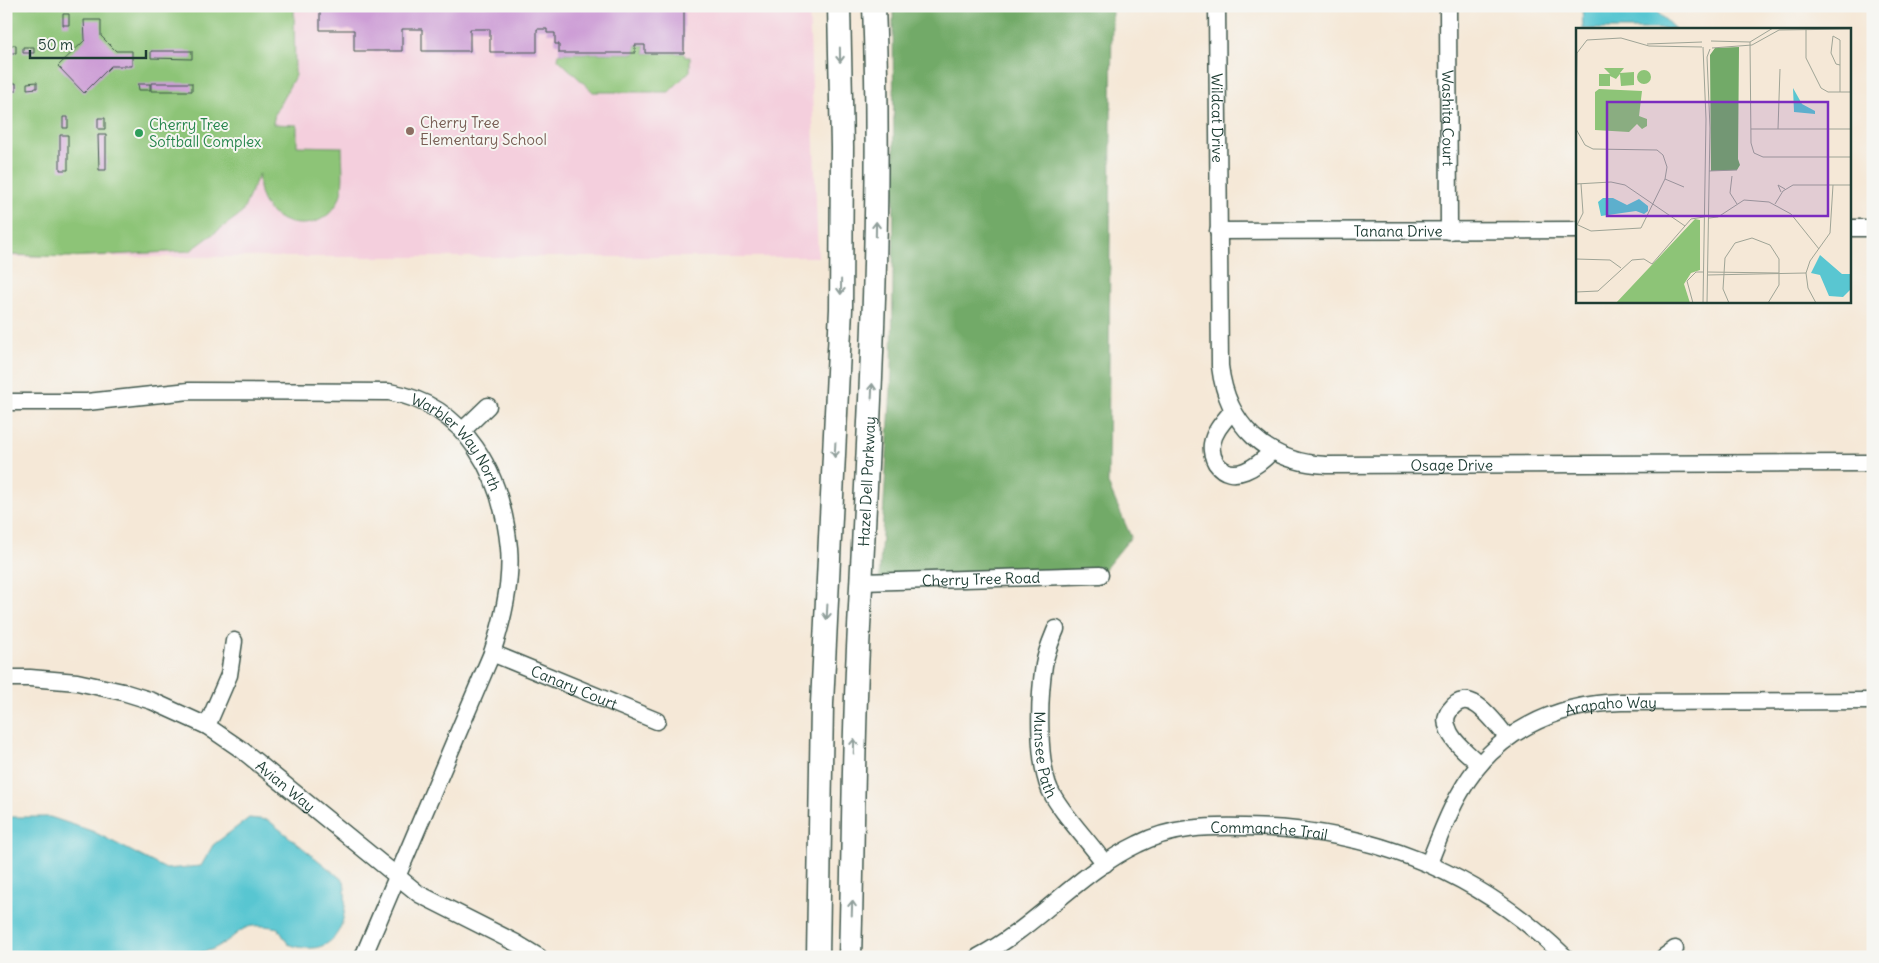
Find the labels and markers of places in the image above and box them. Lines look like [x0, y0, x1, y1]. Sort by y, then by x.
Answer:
place label: Cherry Tree Elementary School [420, 113, 547, 149]
place label: Cherry Tree Softball Complex [149, 115, 262, 151]
marker: Cherry Tree Elementary School [404, 125, 416, 137]
marker: Cherry Tree Softball Complex [133, 127, 145, 139]

